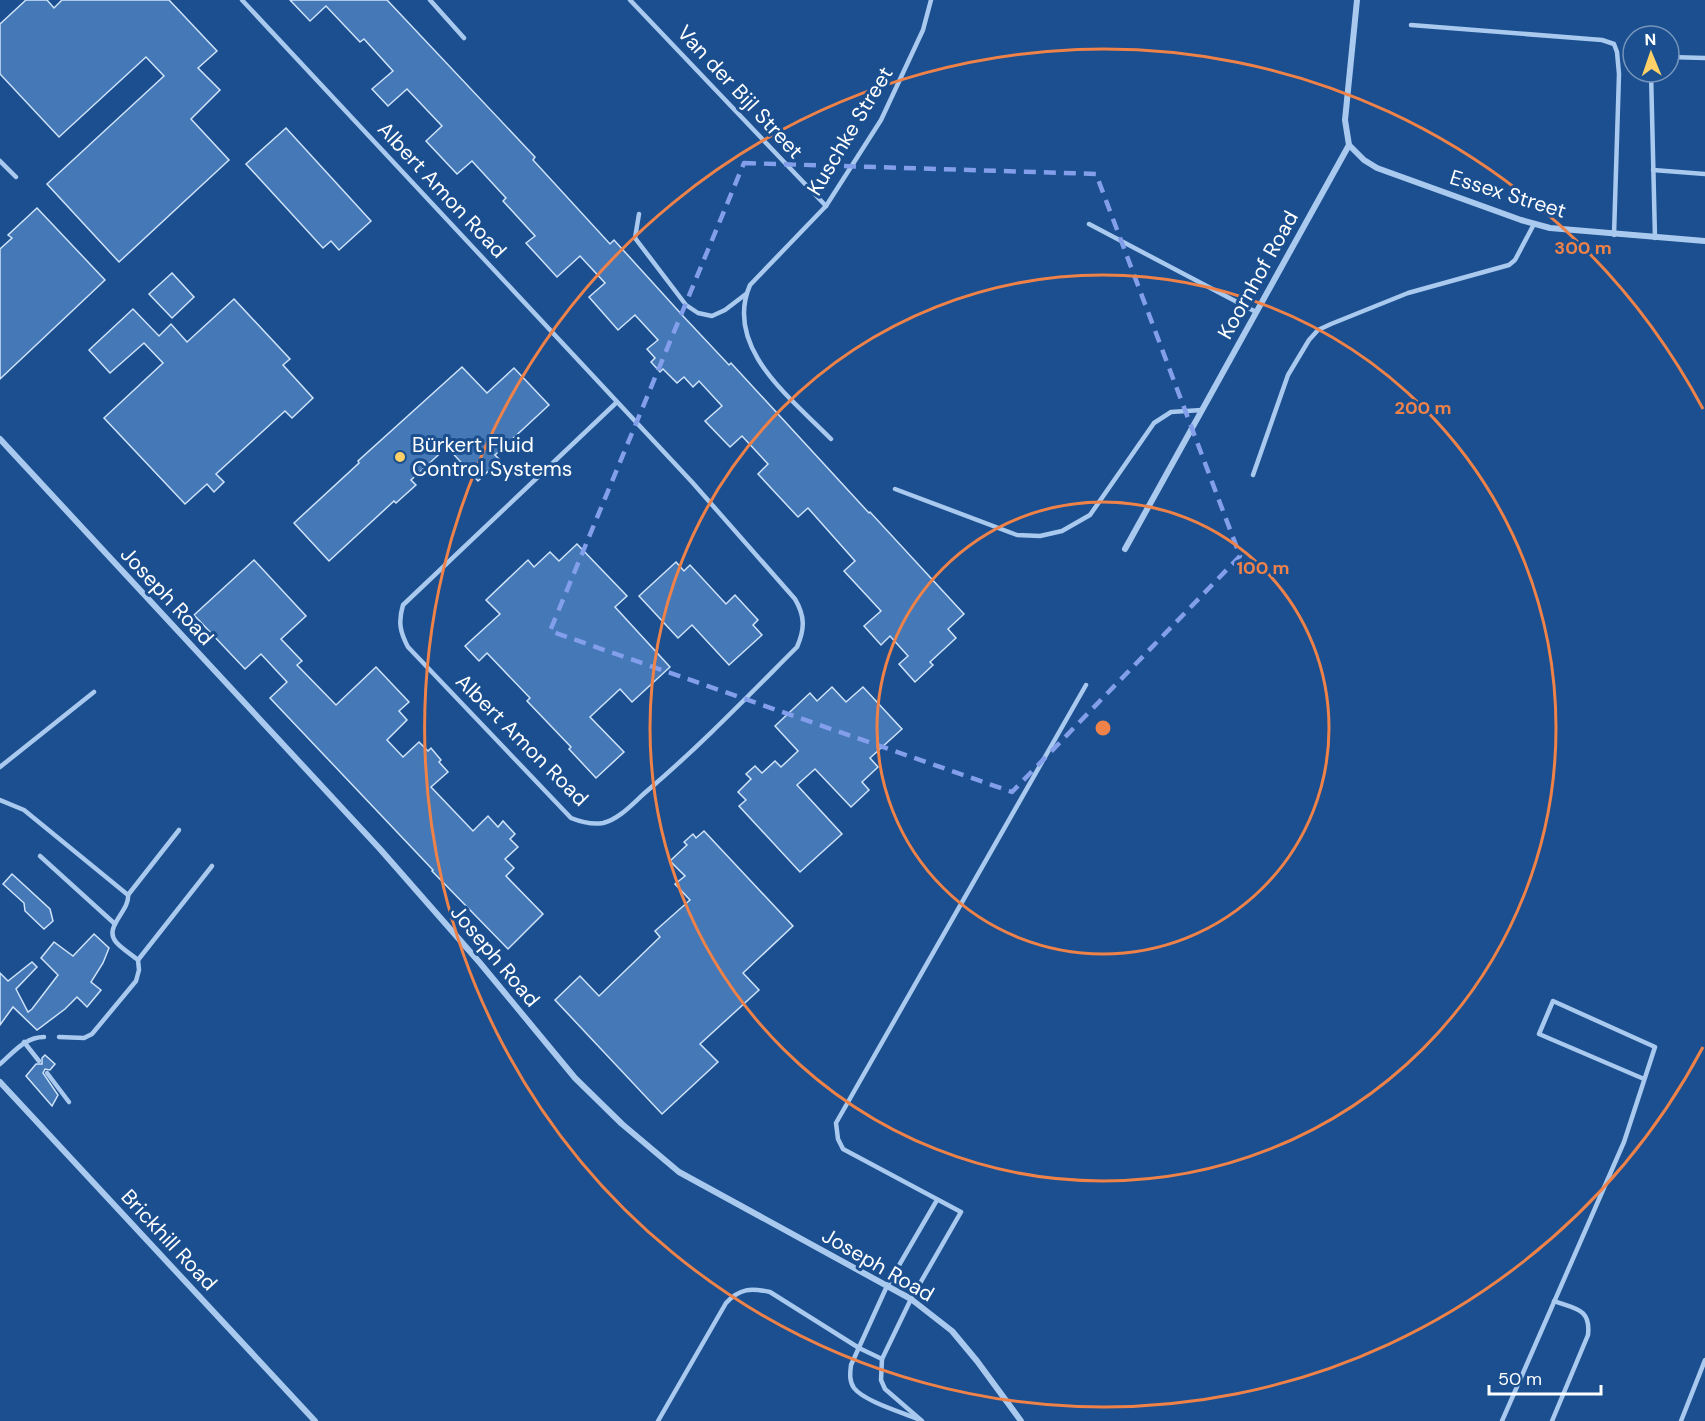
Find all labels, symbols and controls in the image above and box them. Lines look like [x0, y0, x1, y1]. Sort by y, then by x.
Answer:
street label: Van der Bijl Street [671, 19, 809, 165]
north arrow [1621, 24, 1681, 84]
text: N [1644, 29, 1657, 50]
street label: Kuschke Street [801, 61, 899, 201]
street label: Albert Amon Road [371, 116, 513, 264]
street label: Essex Street [1447, 163, 1569, 225]
street label: Koornhof Road [1211, 206, 1305, 344]
text: 300 m [1554, 236, 1612, 260]
text: 200 m [1395, 396, 1451, 420]
place label: Bürkert Fluid Control Systems [412, 431, 572, 483]
marker: Bürkert Fluid Control Systems [393, 450, 407, 464]
street label: Joseph Road [114, 541, 220, 651]
text: 100 m [1236, 556, 1290, 580]
street label: Albert Amon Road [450, 668, 594, 812]
centre of rings [1093, 718, 1113, 738]
street label: Joseph Road [444, 899, 546, 1013]
street label: Brickhill Road [115, 1183, 223, 1297]
street label: Joseph Road [817, 1222, 939, 1308]
scale bar [1489, 1358, 1602, 1396]
text: 50 m [1498, 1367, 1542, 1391]

